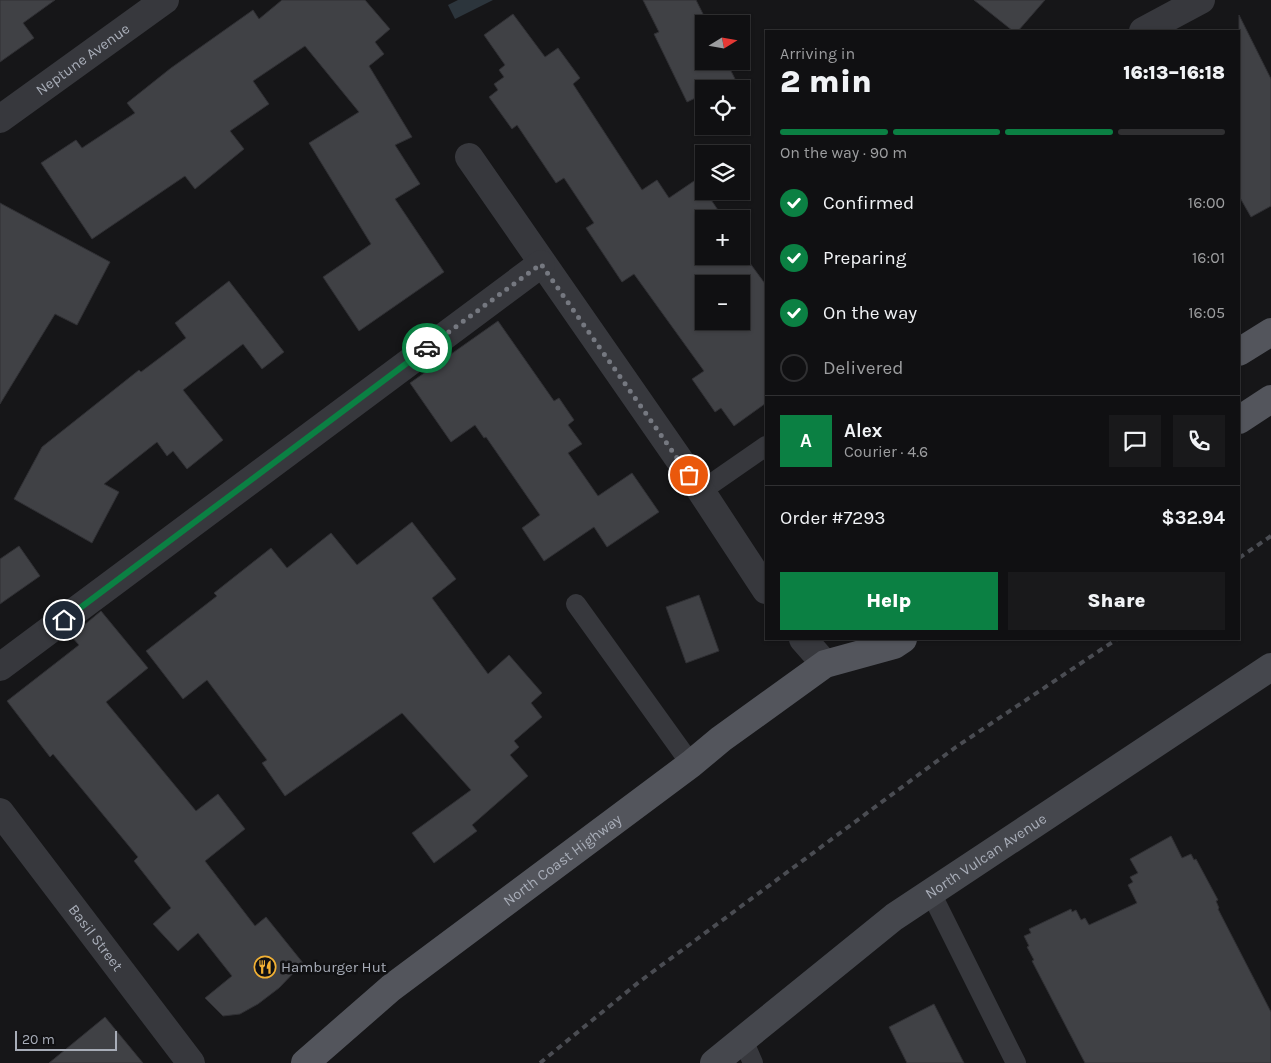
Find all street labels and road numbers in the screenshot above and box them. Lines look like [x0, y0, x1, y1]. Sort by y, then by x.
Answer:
street label: Neptune Avenue [32, 20, 133, 99]
street label: North Vulcan Avenue [922, 809, 1050, 903]
street label: North Coast Highway [500, 810, 625, 910]
street label: Basil Street [65, 901, 127, 975]

